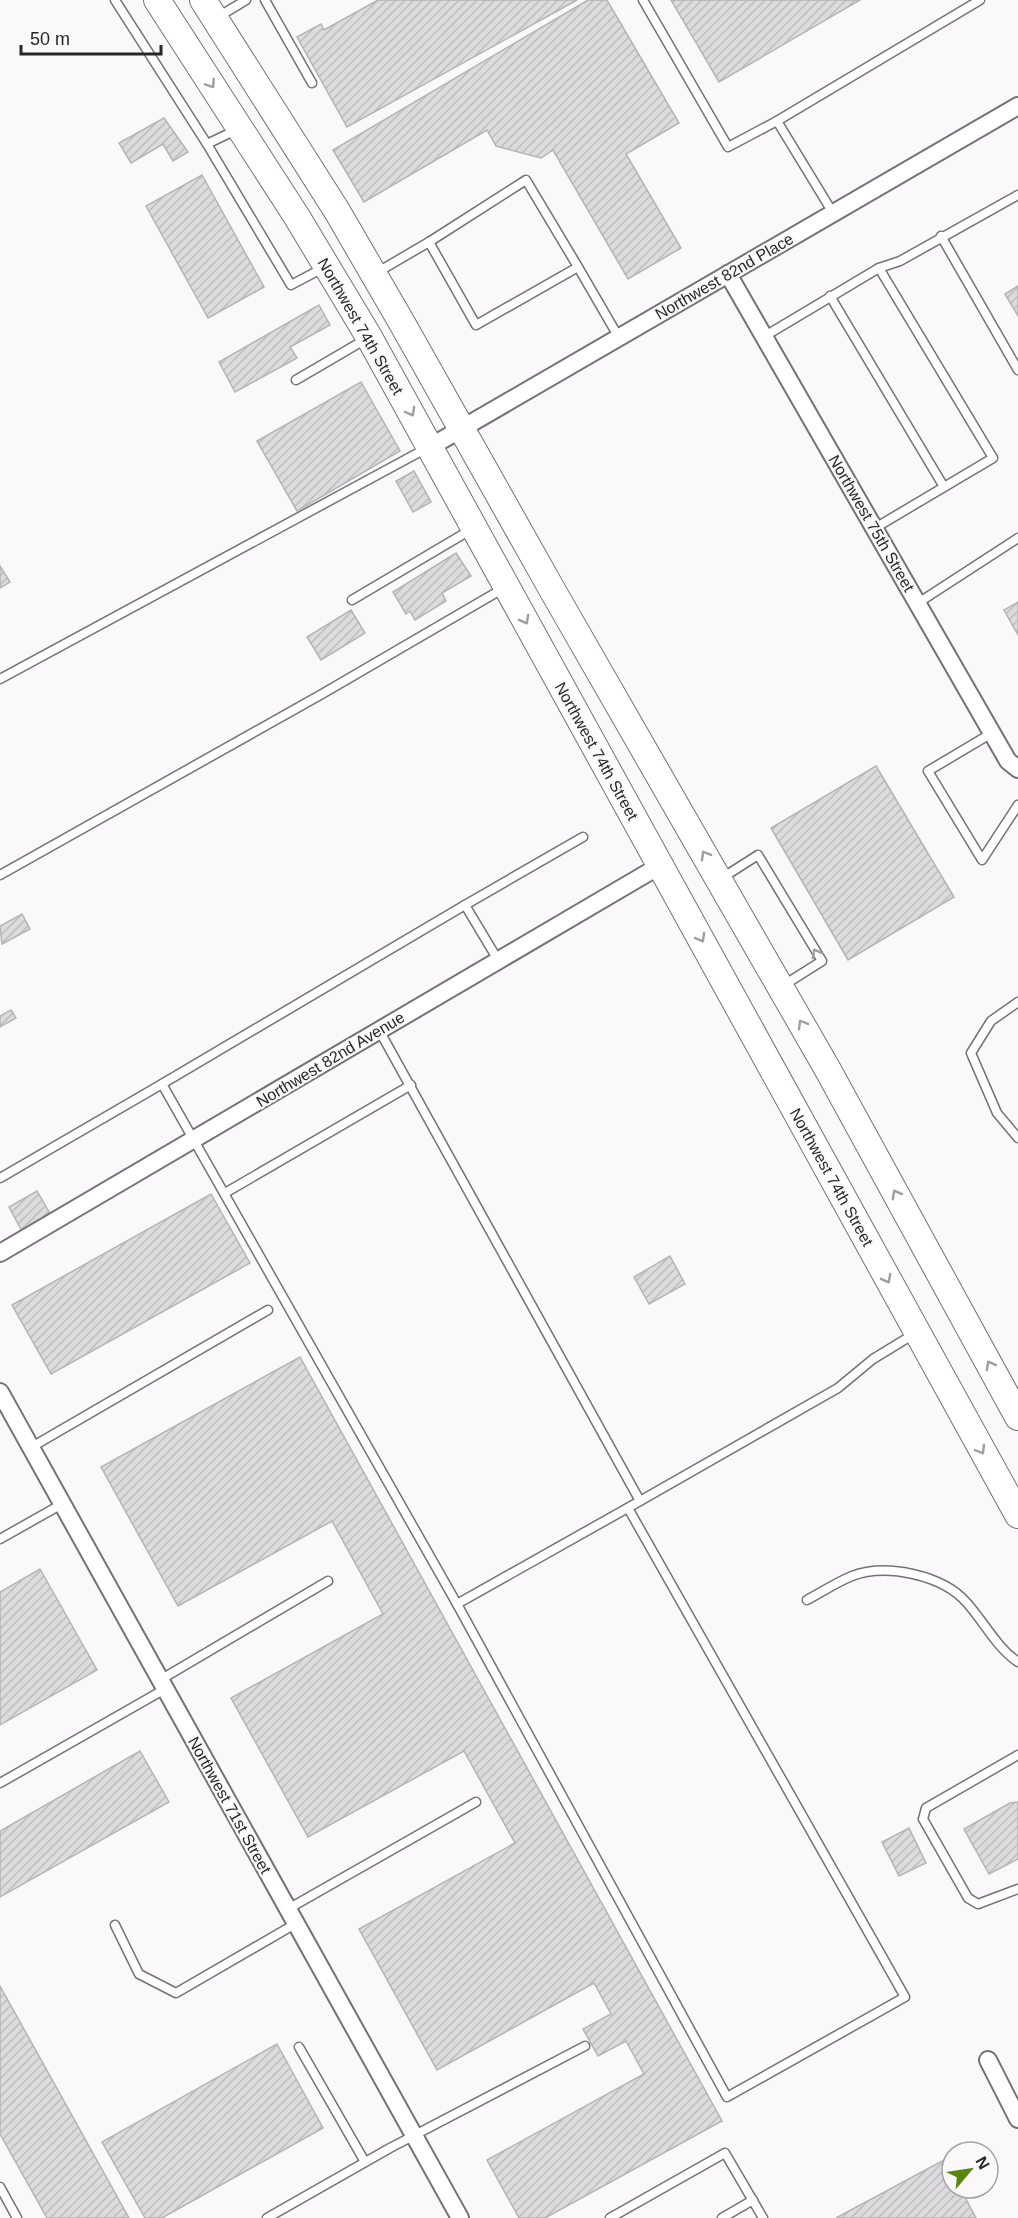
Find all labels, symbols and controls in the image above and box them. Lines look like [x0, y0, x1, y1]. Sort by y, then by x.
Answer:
scale bar [21, 18, 160, 56]
text: 50 m [30, 29, 70, 49]
one-way arrow [204, 78, 215, 89]
street label: Northwest 82nd Place [652, 230, 796, 323]
street label: Northwest 74th Street [315, 255, 407, 398]
one-way arrow [404, 406, 415, 417]
street label: Northwest 75th Street [826, 452, 918, 595]
one-way arrow [518, 614, 529, 624]
street label: Northwest 74th Street [552, 679, 642, 824]
one-way arrow [700, 851, 712, 861]
one-way arrow [694, 931, 705, 942]
one-way arrow [812, 948, 824, 959]
street label: Northwest 82nd Avenue [253, 1008, 407, 1110]
one-way arrow [797, 1020, 809, 1030]
street label: Northwest 74th Street [787, 1105, 877, 1250]
one-way arrow [892, 1190, 903, 1200]
one-way arrow [880, 1273, 891, 1283]
one-way arrow [986, 1361, 997, 1372]
one-way arrow [974, 1444, 986, 1454]
street label: Northwest 71st Street [185, 1734, 275, 1877]
north arrow [940, 2140, 1000, 2200]
text: N [972, 2154, 993, 2172]

